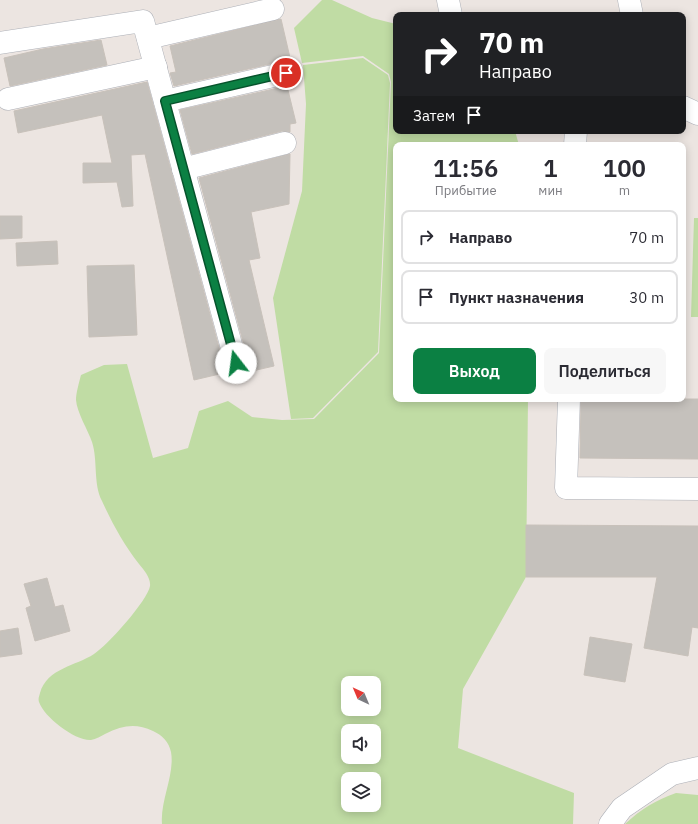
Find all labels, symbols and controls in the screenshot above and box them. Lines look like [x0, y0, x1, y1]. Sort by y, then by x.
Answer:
text: 70 m [479, 24, 544, 61]
icon: right [413, 28, 465, 80]
pin [269, 56, 303, 90]
text: Направо [479, 60, 552, 83]
icon: arrive [275, 62, 297, 84]
icon: arrive [463, 104, 485, 126]
text: Затем [413, 106, 455, 125]
text: 11:56 [433, 152, 498, 184]
text: 1 [543, 152, 558, 184]
text: 100 [603, 152, 646, 184]
text: Прибытие [435, 182, 497, 199]
text: мин [538, 182, 563, 199]
text: m [619, 182, 630, 199]
icon: right [415, 226, 437, 248]
text: Направо [449, 228, 512, 247]
text: 70 m [629, 228, 664, 247]
icon: arrive [415, 286, 437, 308]
text: Пункт назначения [449, 288, 584, 307]
text: 30 m [629, 288, 664, 307]
position arrow [215, 342, 257, 384]
button: Выход [413, 348, 536, 394]
button: Поделиться [544, 348, 666, 394]
north arrow [341, 676, 381, 716]
map controls [341, 676, 381, 812]
button: sound [341, 724, 381, 764]
button: layers [341, 772, 381, 812]

